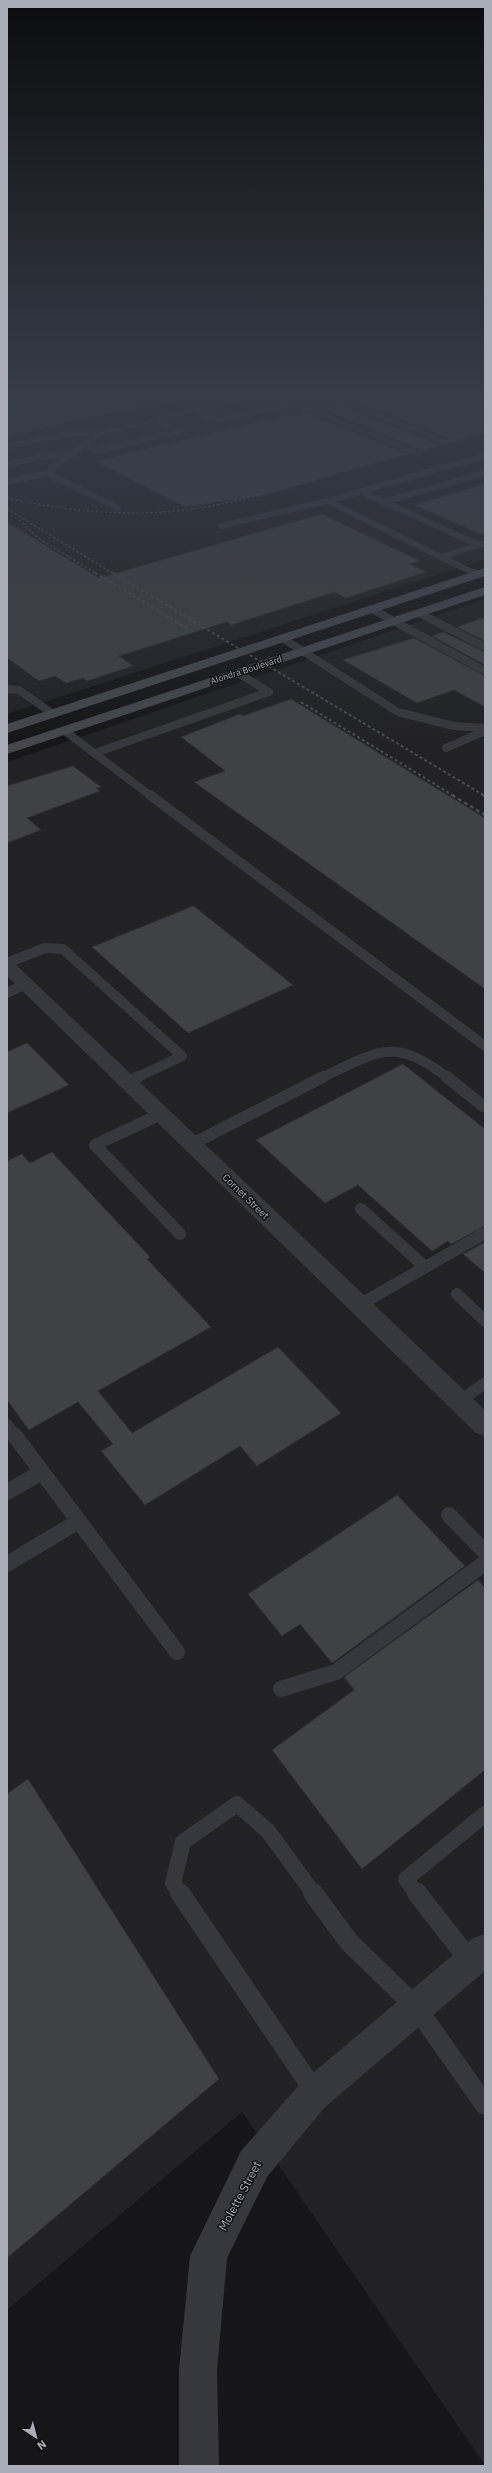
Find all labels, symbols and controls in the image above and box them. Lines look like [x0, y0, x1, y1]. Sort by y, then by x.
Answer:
street label: Alondra Boulevard [209, 653, 283, 686]
street label: Cornet Street [220, 1171, 272, 1222]
street label: Molette Street [215, 2158, 264, 2233]
north arrow [16, 2417, 56, 2457]
text: N [35, 2437, 49, 2453]

